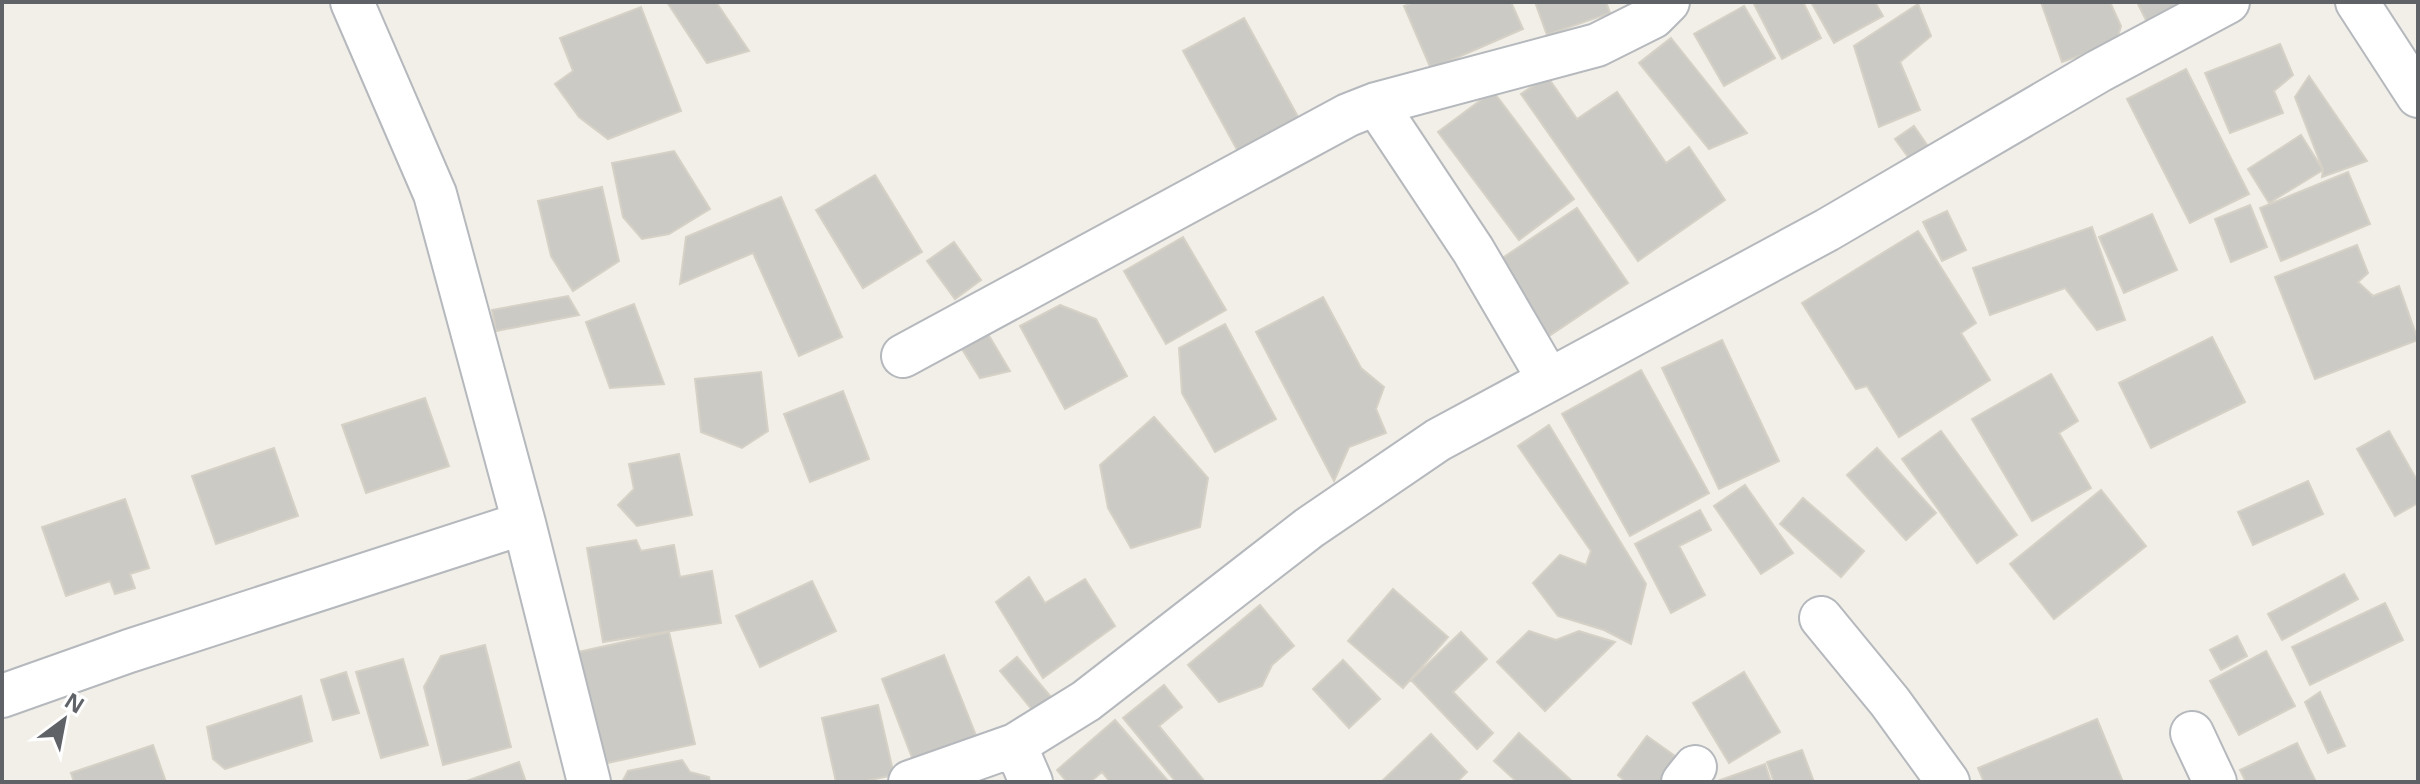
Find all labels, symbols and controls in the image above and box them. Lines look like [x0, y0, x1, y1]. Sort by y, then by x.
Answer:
north arrow [24, 680, 104, 760]
text: N [60, 685, 91, 720]

